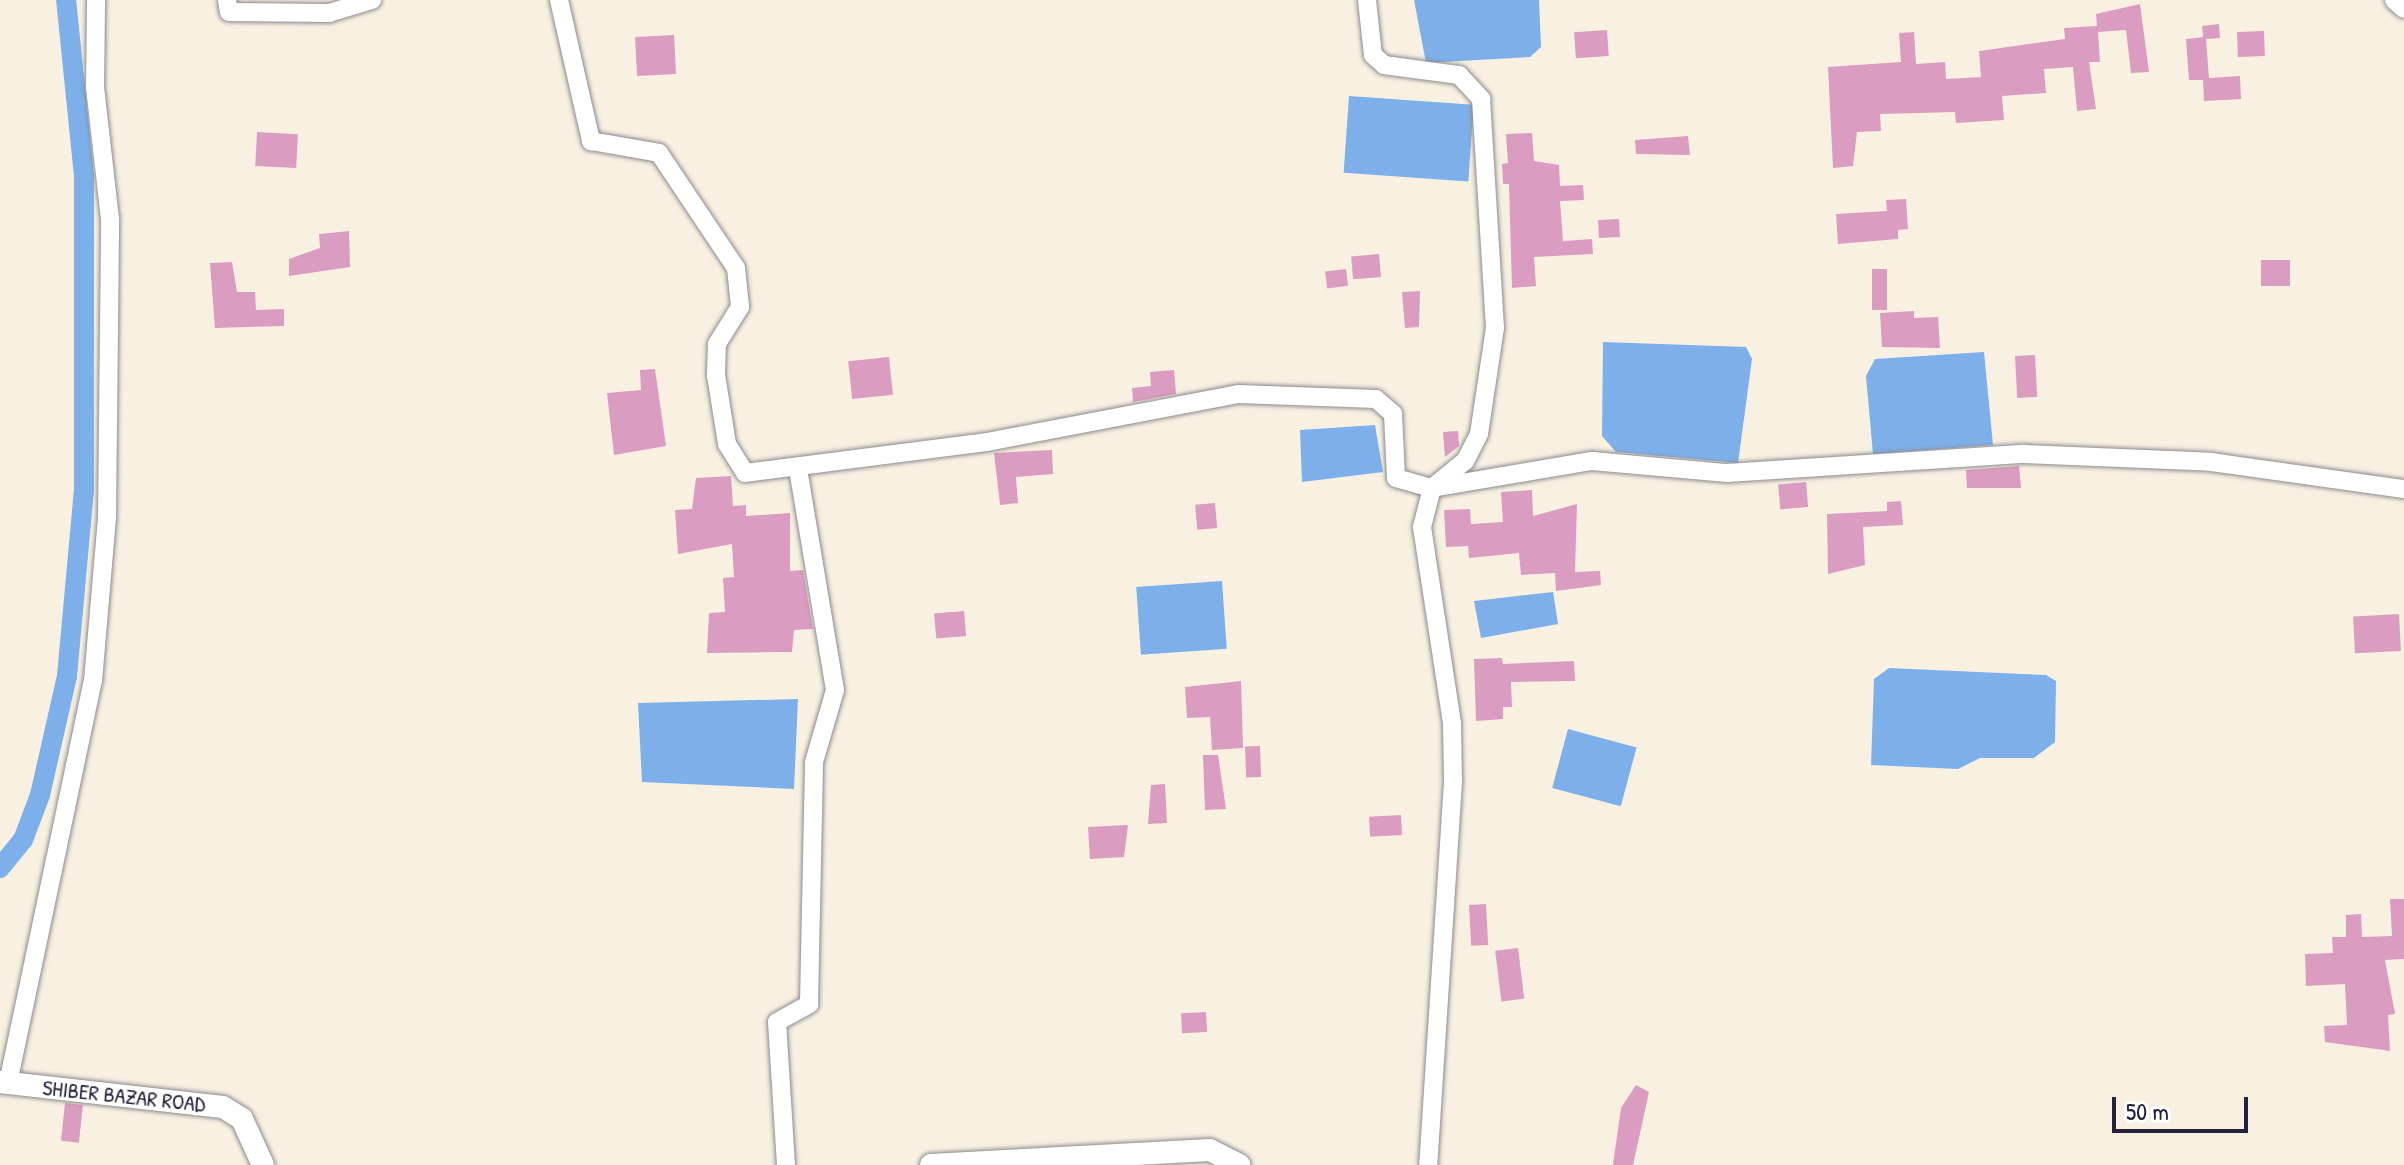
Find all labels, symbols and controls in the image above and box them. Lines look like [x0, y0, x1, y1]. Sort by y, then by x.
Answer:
street label: SHIBER BAZAR ROAD [41, 1074, 207, 1118]
scale bar [2116, 1081, 2252, 1131]
text: 50 m [2126, 1095, 2169, 1127]

